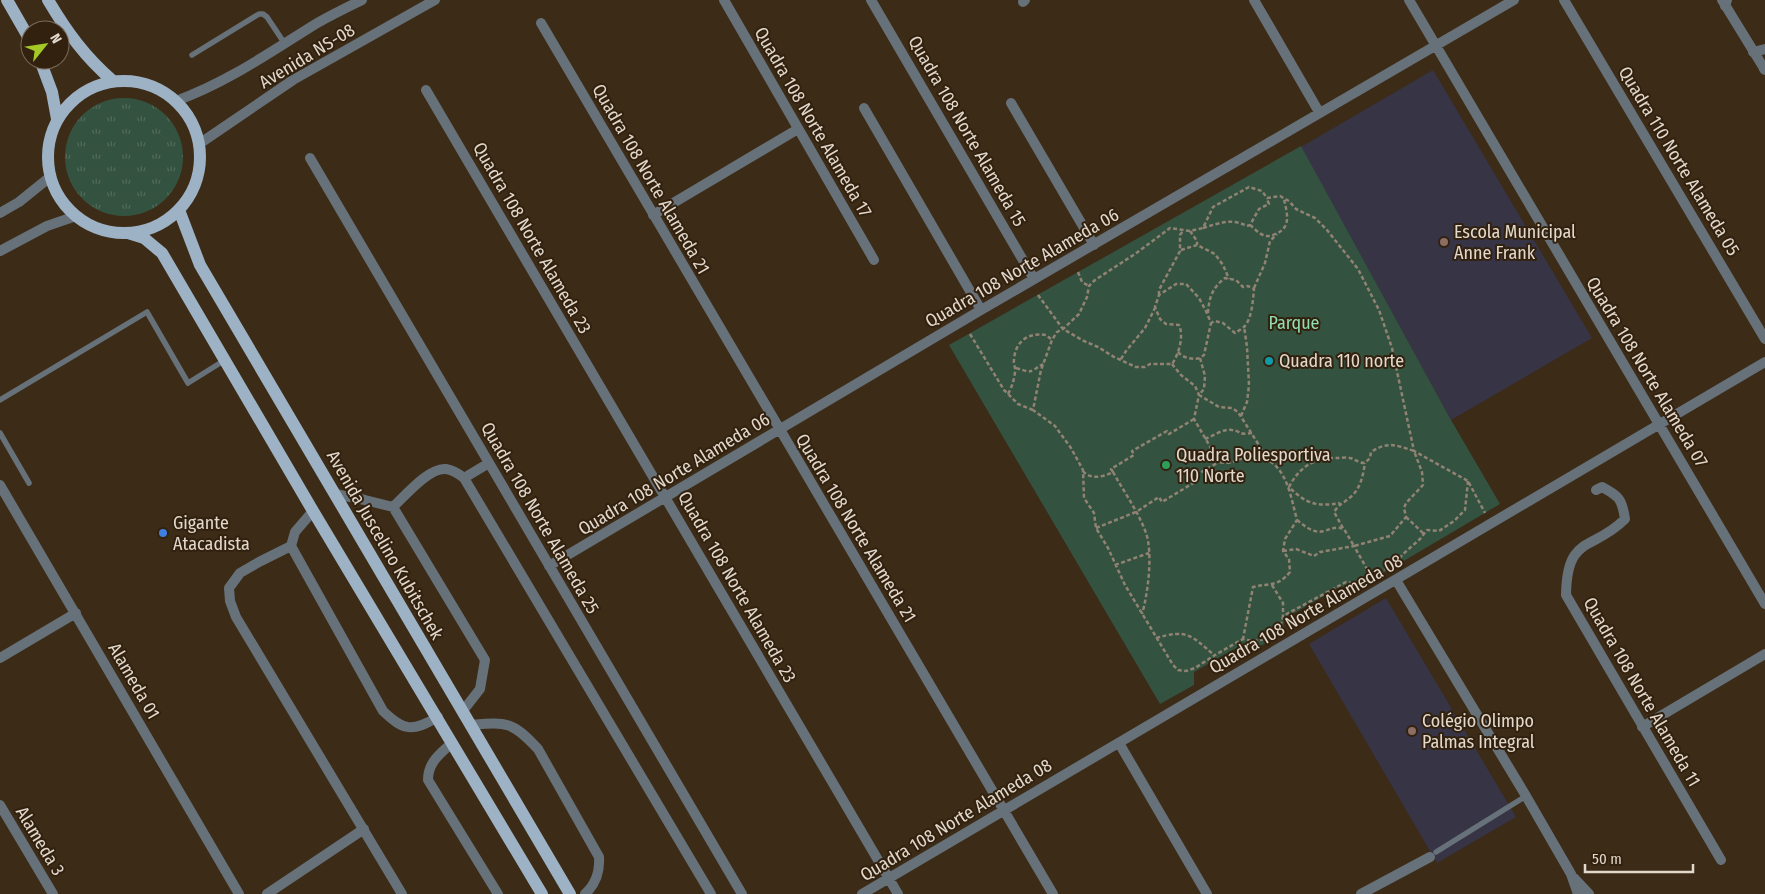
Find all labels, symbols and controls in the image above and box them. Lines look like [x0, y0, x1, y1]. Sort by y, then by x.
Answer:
street label: Avenida NS-08 [255, 19, 359, 93]
north arrow [20, 20, 70, 70]
street label: Quadra 108 Norte Alameda 17 [750, 23, 876, 221]
text: N [46, 31, 65, 47]
street label: Quadra 108 Norte Alameda 15 [903, 32, 1031, 230]
street label: Quadra 110 Norte Alameda 05 [1614, 62, 1744, 260]
street label: Quadra 108 Norte Alameda 21 [587, 80, 715, 278]
street label: Quadra 108 Norte Alameda 23 [468, 138, 596, 338]
street label: Quadra 108 Norte Alameda 06 [921, 204, 1123, 332]
place label: Escola Municipal Anne Frank [1454, 221, 1576, 264]
marker: Escola Municipal Anne Frank [1438, 236, 1450, 248]
street label: Quadra 108 Norte Alameda 07 [1582, 273, 1712, 471]
park label: Parque [1268, 312, 1320, 334]
place label: Quadra 110 norte [1279, 350, 1404, 372]
marker: Quadra 110 norte [1263, 355, 1275, 367]
street label: Quadra 108 Norte Alameda 06 [574, 408, 774, 540]
street label: Quadra 108 Norte Alameda 25 [476, 418, 604, 618]
street label: Quadra 108 Norte Alameda 21 [791, 430, 921, 626]
place label: Quadra Poliesportiva 110 Norte [1176, 444, 1331, 487]
street label: Avenida Juscelino Kubitschek [322, 447, 449, 644]
marker: Quadra Poliesportiva 110 Norte [1160, 459, 1172, 471]
street label: Quadra 108 Norte Alameda 23 [673, 487, 801, 687]
place label: Gigante Atacadista [173, 512, 250, 555]
marker: Gigante Atacadista [157, 527, 169, 539]
street label: Quadra 108 Norte Alameda 08 [1205, 550, 1407, 678]
street label: Quadra 108 Norte Alameda 11 [1579, 593, 1705, 791]
street label: Alameda 01 [103, 639, 165, 723]
place label: Colégio Olimpo Palmas Integral [1422, 710, 1535, 753]
marker: Colégio Olimpo Palmas Integral [1406, 725, 1418, 737]
street label: Quadra 108 Norte Alameda 08 [856, 754, 1056, 886]
street label: Alameda 3 [11, 803, 69, 879]
scale bar [1585, 842, 1692, 874]
text: 50 m [1592, 850, 1622, 868]

